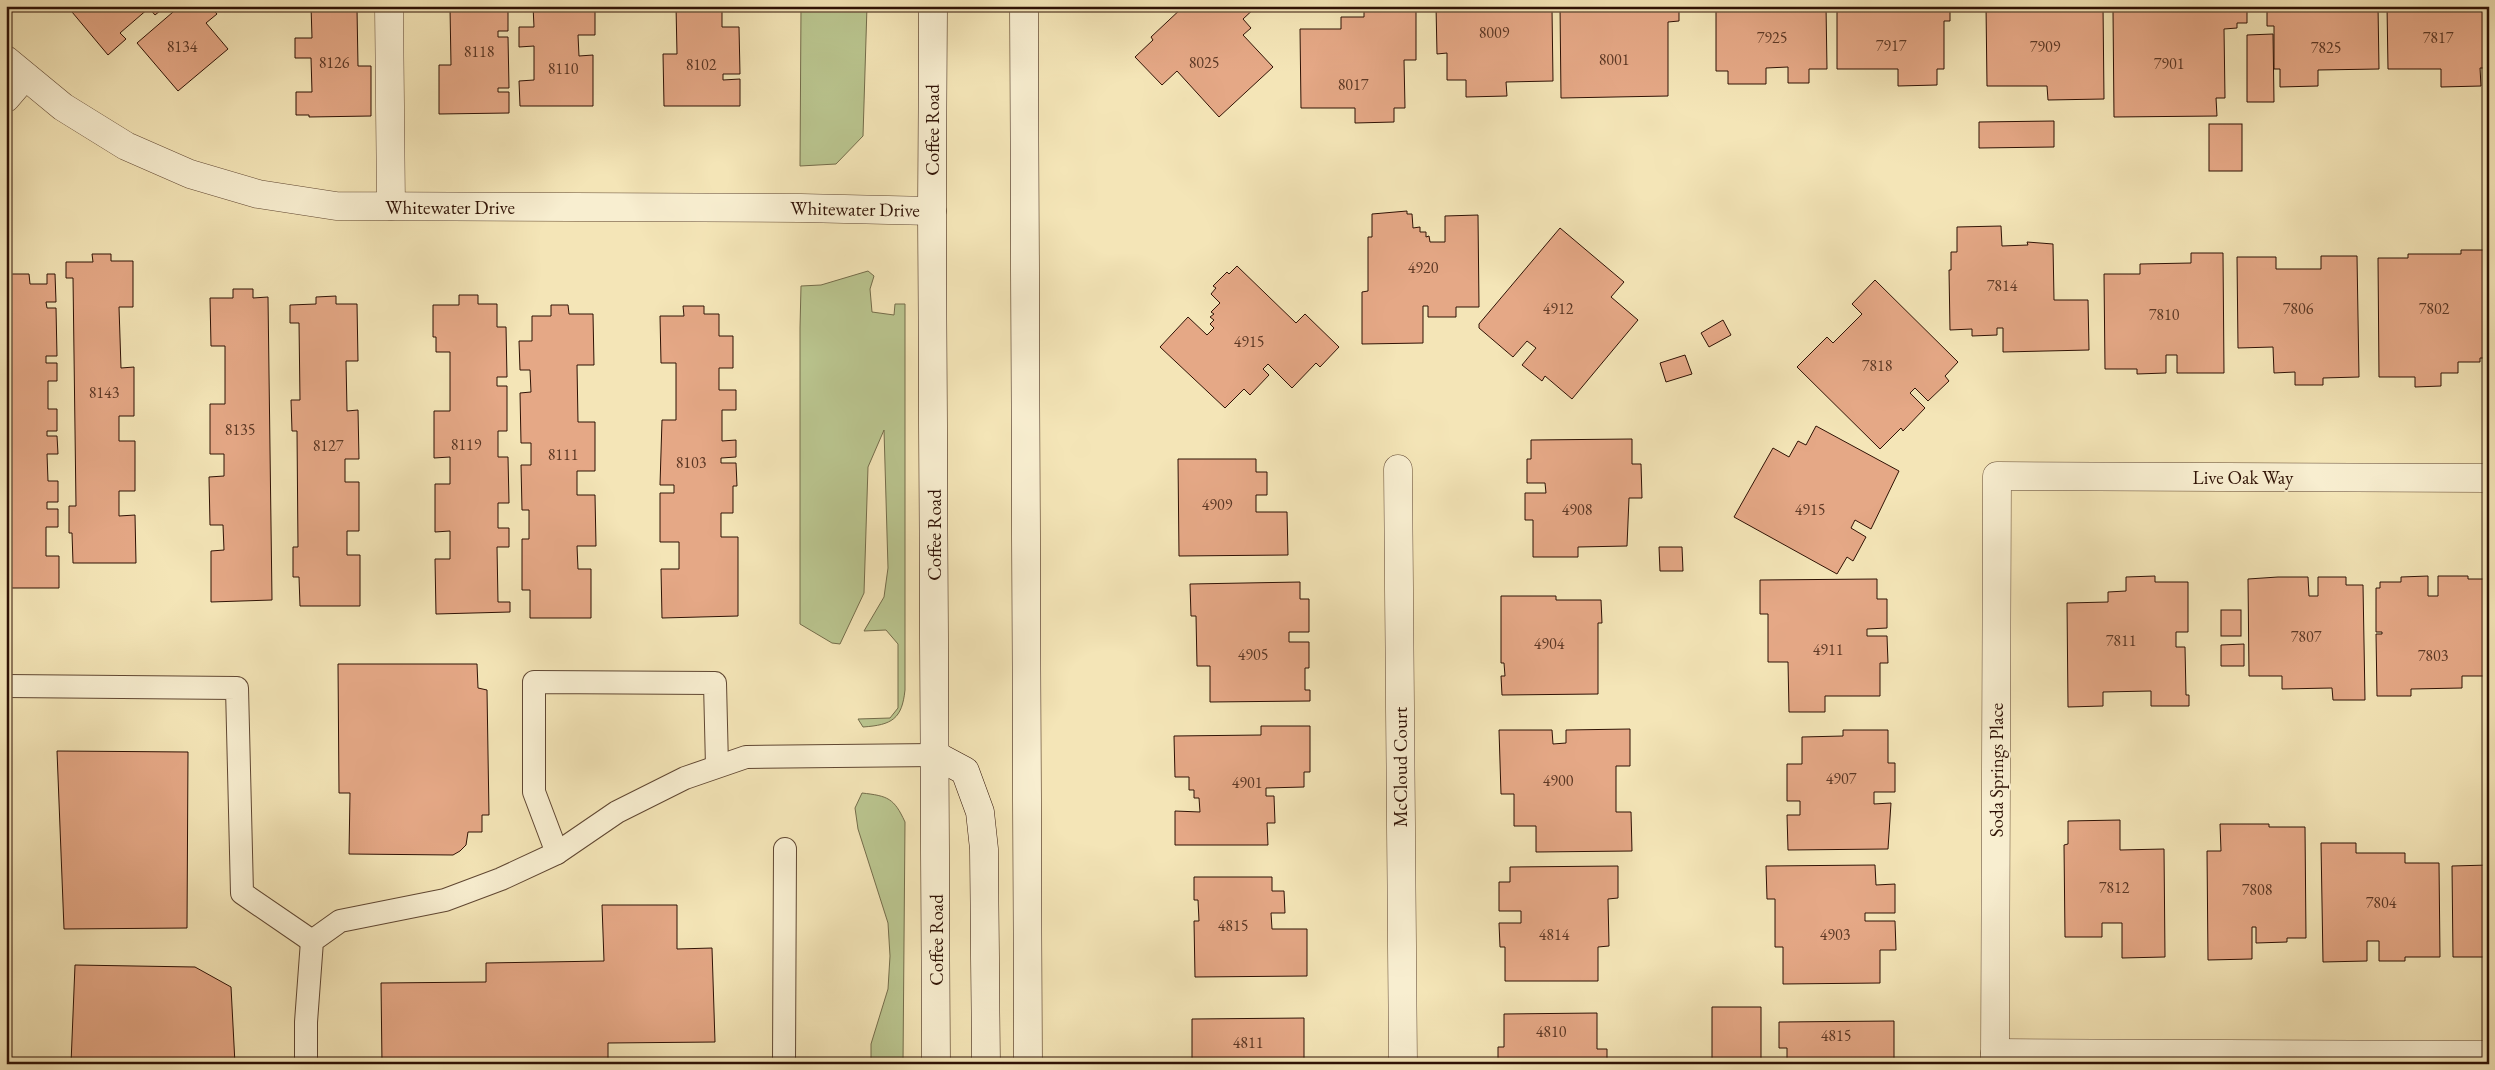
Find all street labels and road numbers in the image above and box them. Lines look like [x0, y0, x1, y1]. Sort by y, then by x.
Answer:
street label: Coffee Road [920, 84, 945, 176]
street label: Whitewater Drive [385, 195, 515, 220]
street label: Whitewater Drive [790, 195, 920, 223]
street label: Live Oak Way [2193, 465, 2294, 490]
street label: Coffee Road [922, 489, 947, 581]
street label: Soda Springs Place [1984, 703, 2009, 837]
street label: McCloud Court [1388, 707, 1413, 827]
street label: Coffee Road [924, 894, 949, 986]

